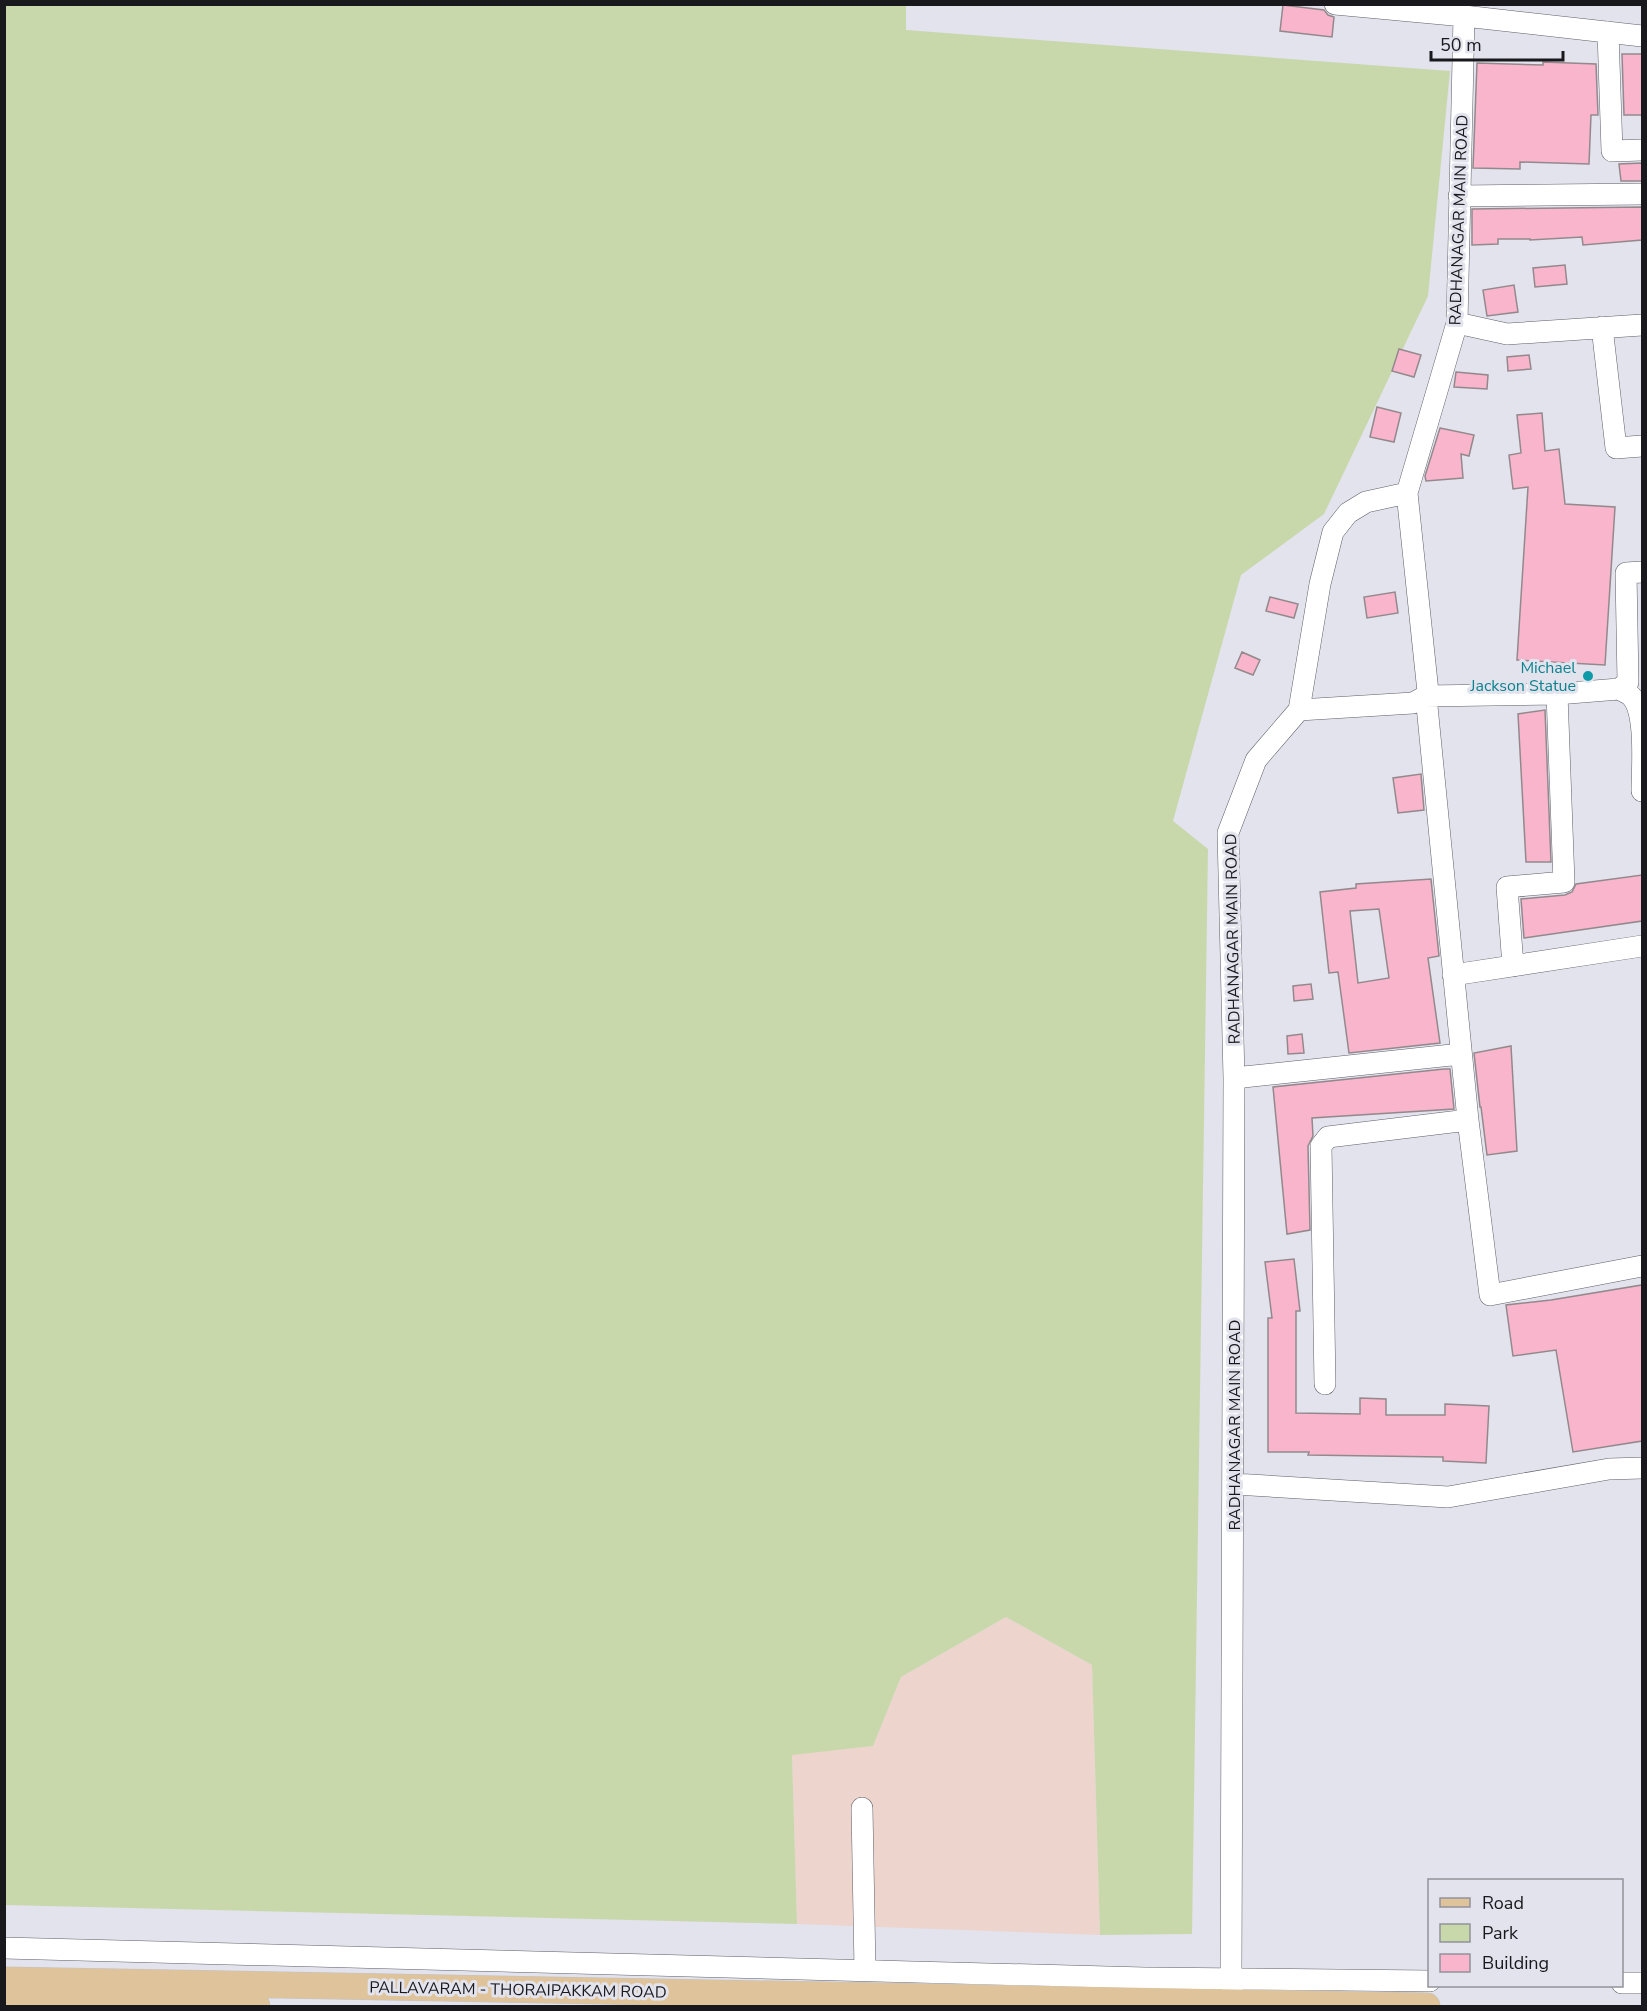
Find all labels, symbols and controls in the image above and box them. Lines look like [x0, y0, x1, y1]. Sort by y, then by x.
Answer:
scale bar [1431, 24, 1563, 62]
text: 50 m [1440, 33, 1482, 57]
street label: RADHANAGAR MAIN ROAD [1444, 114, 1474, 326]
place label: Michael Jackson Statue [1469, 657, 1576, 697]
marker: Michael Jackson Statue [1581, 669, 1595, 683]
street label: RADHANAGAR MAIN ROAD [1220, 833, 1246, 1045]
street label: RADHANAGAR MAIN ROAD [1224, 1320, 1246, 1530]
legend [1428, 1879, 1623, 1987]
text: Road [1482, 1891, 1524, 1915]
text: Park [1482, 1921, 1519, 1945]
text: Building [1482, 1951, 1549, 1975]
street label: PALLAVARAM - THORAIPAKKAM ROAD [369, 1976, 667, 2004]

